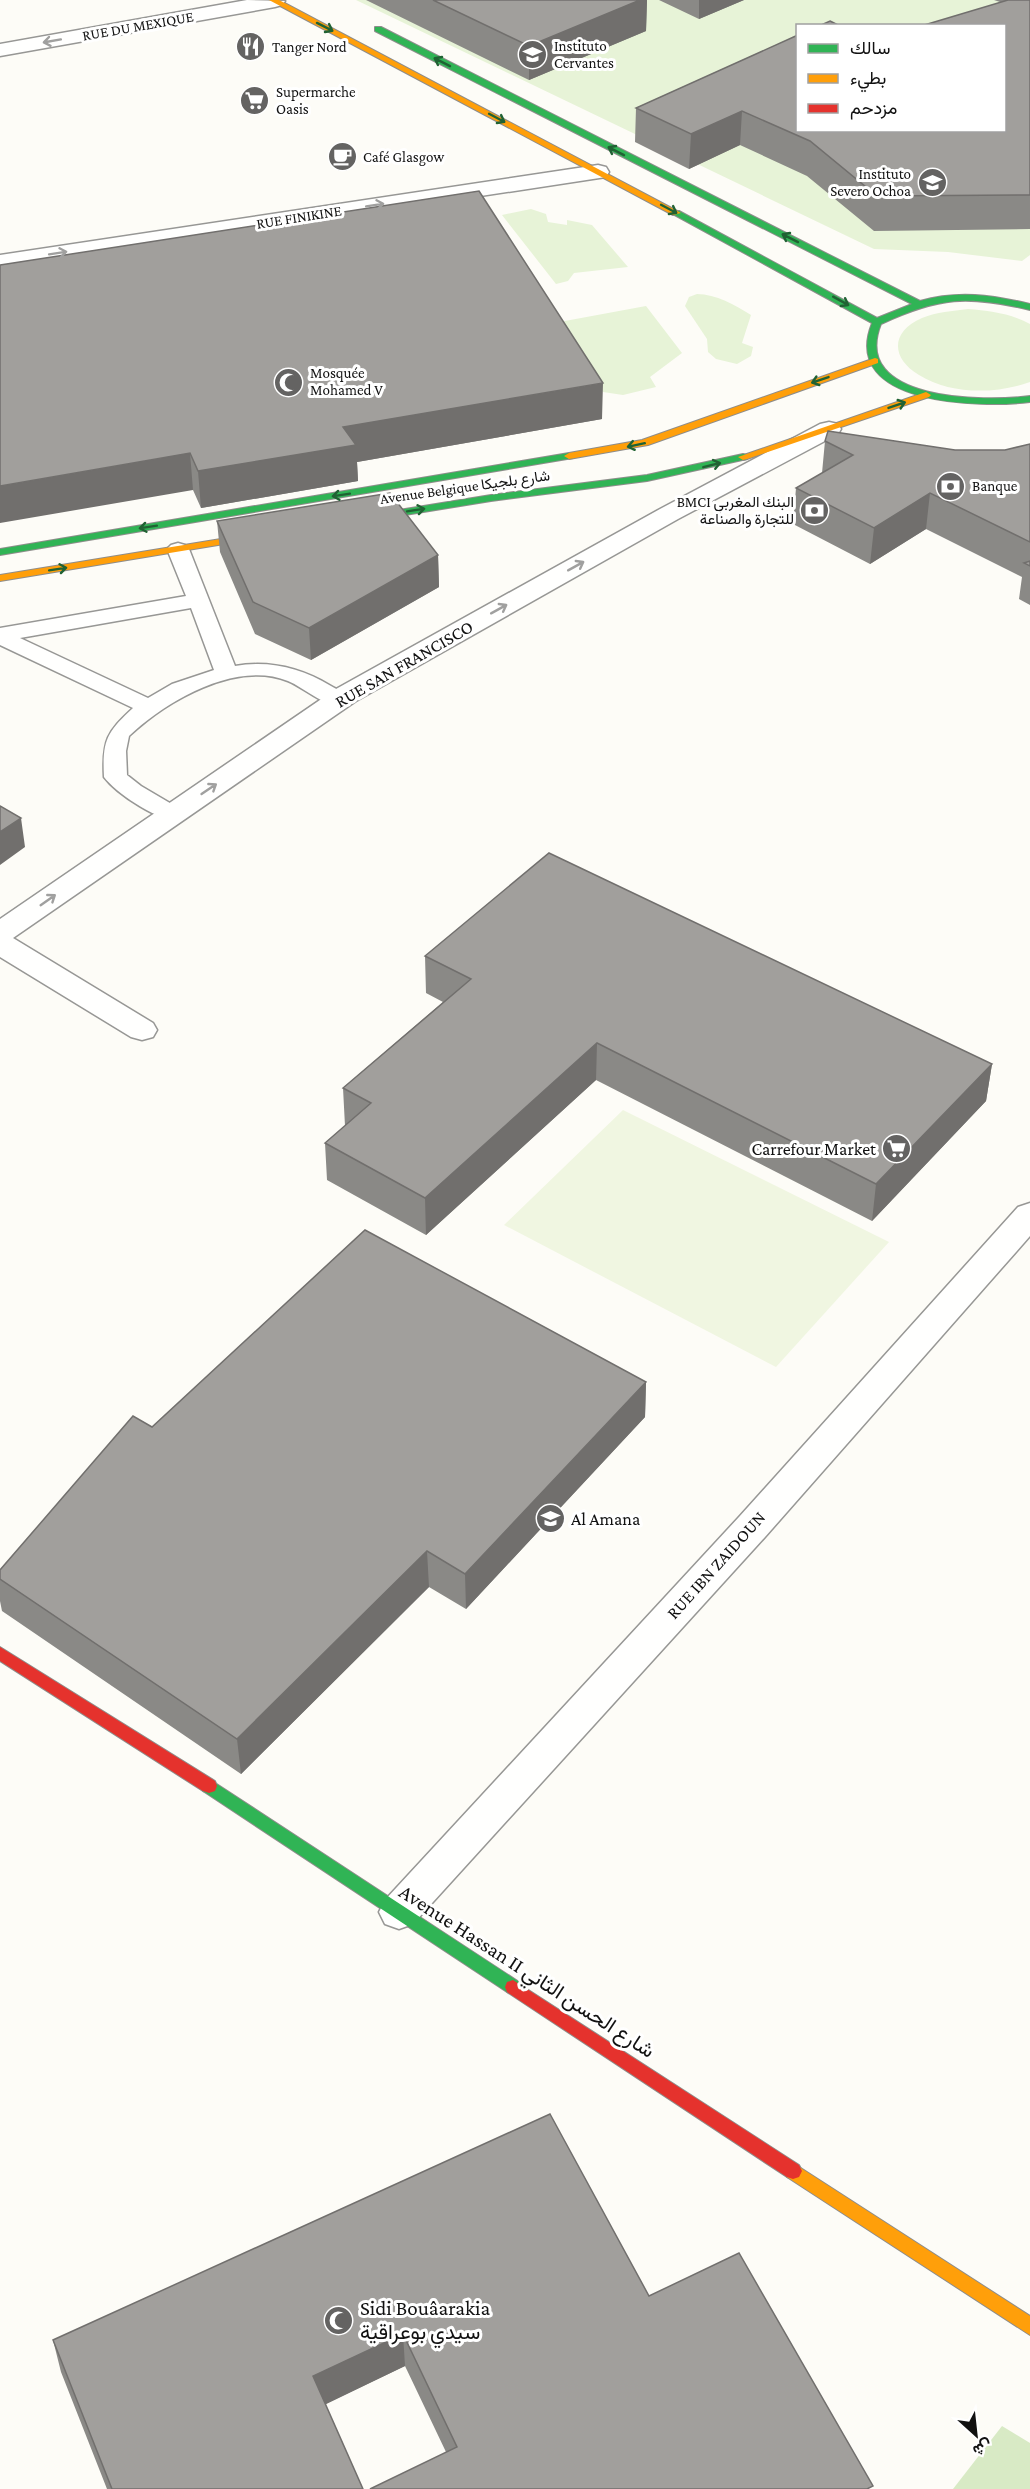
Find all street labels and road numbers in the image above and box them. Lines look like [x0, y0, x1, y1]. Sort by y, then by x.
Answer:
street label: RUE DU MEXIQUE [81, 8, 195, 44]
street label: RUE FINIKINE [255, 202, 343, 232]
street label: Avenue Belgique شارع بلجيكا [379, 467, 552, 510]
street label: RUE SAN FRANCISCO [331, 616, 477, 712]
street label: RUE IBN ZAIDOUN [663, 1507, 770, 1623]
street label: Avenue Hassan II شارع الحسن الثاني [392, 1879, 659, 2067]

